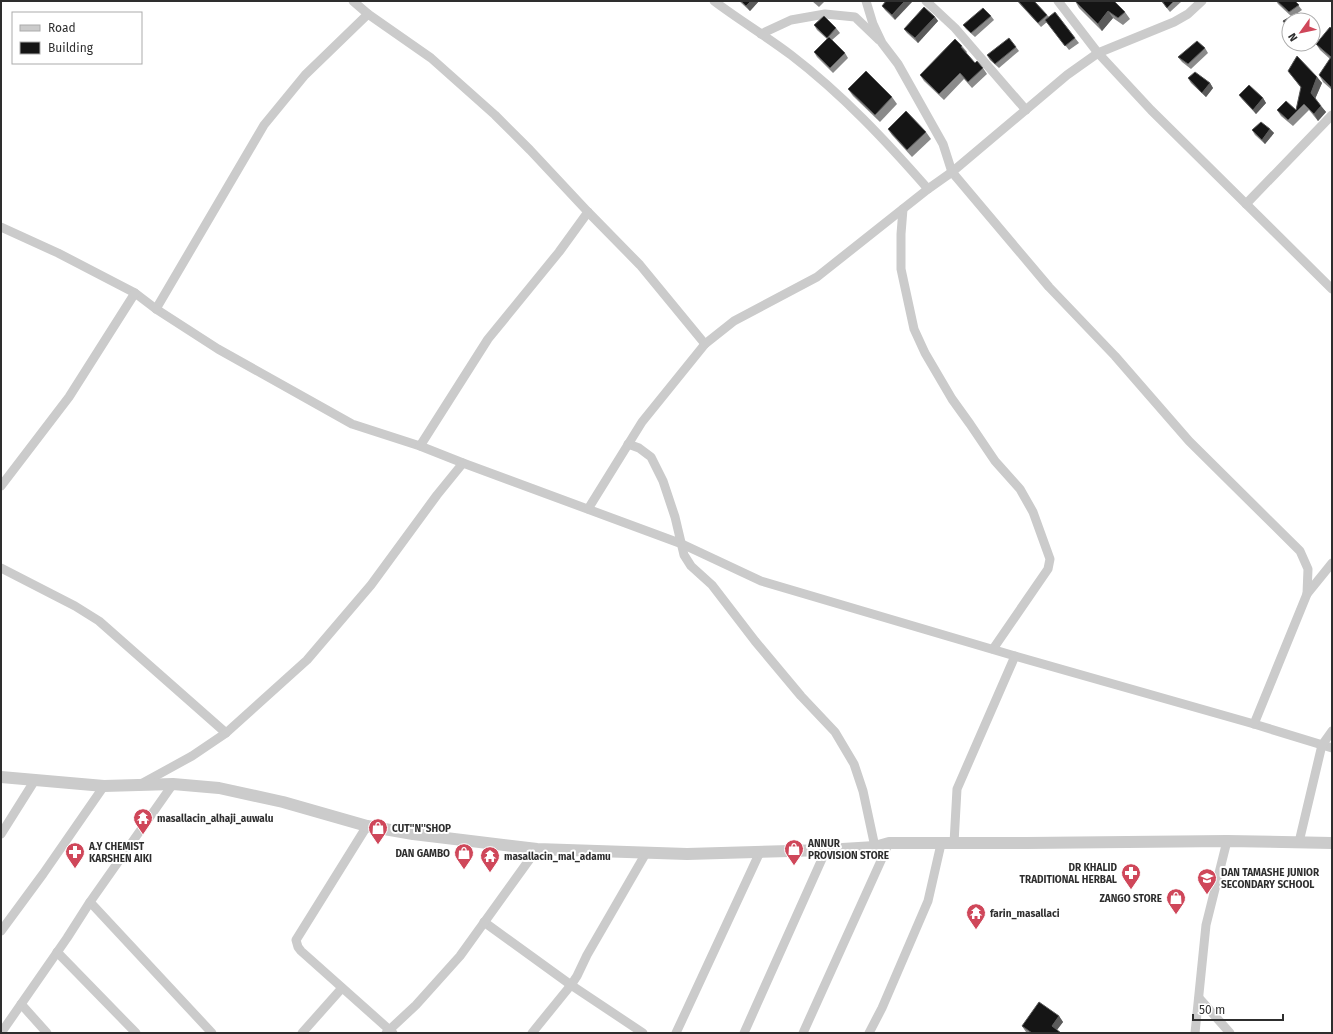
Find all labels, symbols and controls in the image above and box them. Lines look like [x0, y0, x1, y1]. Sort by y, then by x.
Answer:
legend [12, 12, 142, 64]
north arrow [1281, 12, 1321, 52]
text: Road [48, 21, 76, 35]
text: N [1286, 31, 1300, 44]
text: Building [48, 41, 94, 55]
temple icon: masallacin_alhaji_auwalu [132, 807, 154, 835]
place label: masallacin_alhaji_auwalu [157, 813, 274, 825]
shop icon: CUT''N''SHOP [367, 817, 389, 845]
place label: CUT''N''SHOP [392, 823, 451, 835]
shop icon: ANNUR PROVISION STORE [783, 838, 805, 866]
place label: ANNUR PROVISION STORE [807, 838, 889, 862]
pharmacy icon: A.Y CHEMIST KARSHEN AIKI [64, 841, 86, 869]
place label: A.Y CHEMIST KARSHEN AIKI [88, 841, 152, 865]
shop icon: DAN GAMBO [453, 842, 475, 870]
temple icon: masallacin_mal_adamu [479, 845, 501, 873]
place label: DAN GAMBO [395, 848, 450, 860]
place label: masallacin_mal_adamu [504, 851, 611, 863]
place label: DR KHALID TRADITIONAL HERBAL [1020, 862, 1117, 886]
pharmacy icon: DR KHALID TRADITIONAL HERBAL [1120, 862, 1142, 890]
school or university icon: DAN TAMASHE JUNIOR SECONDARY SCHOOL [1196, 867, 1218, 895]
place label: DAN TAMASHE JUNIOR SECONDARY SCHOOL [1221, 867, 1320, 891]
shop icon: ZANGO STORE [1165, 887, 1187, 915]
place label: ZANGO STORE [1099, 893, 1162, 905]
temple icon: farin_masallaci [965, 902, 987, 930]
place label: farin_masallaci [990, 908, 1060, 920]
scale bar [1193, 996, 1283, 1022]
text: 50 m [1199, 1003, 1225, 1017]

